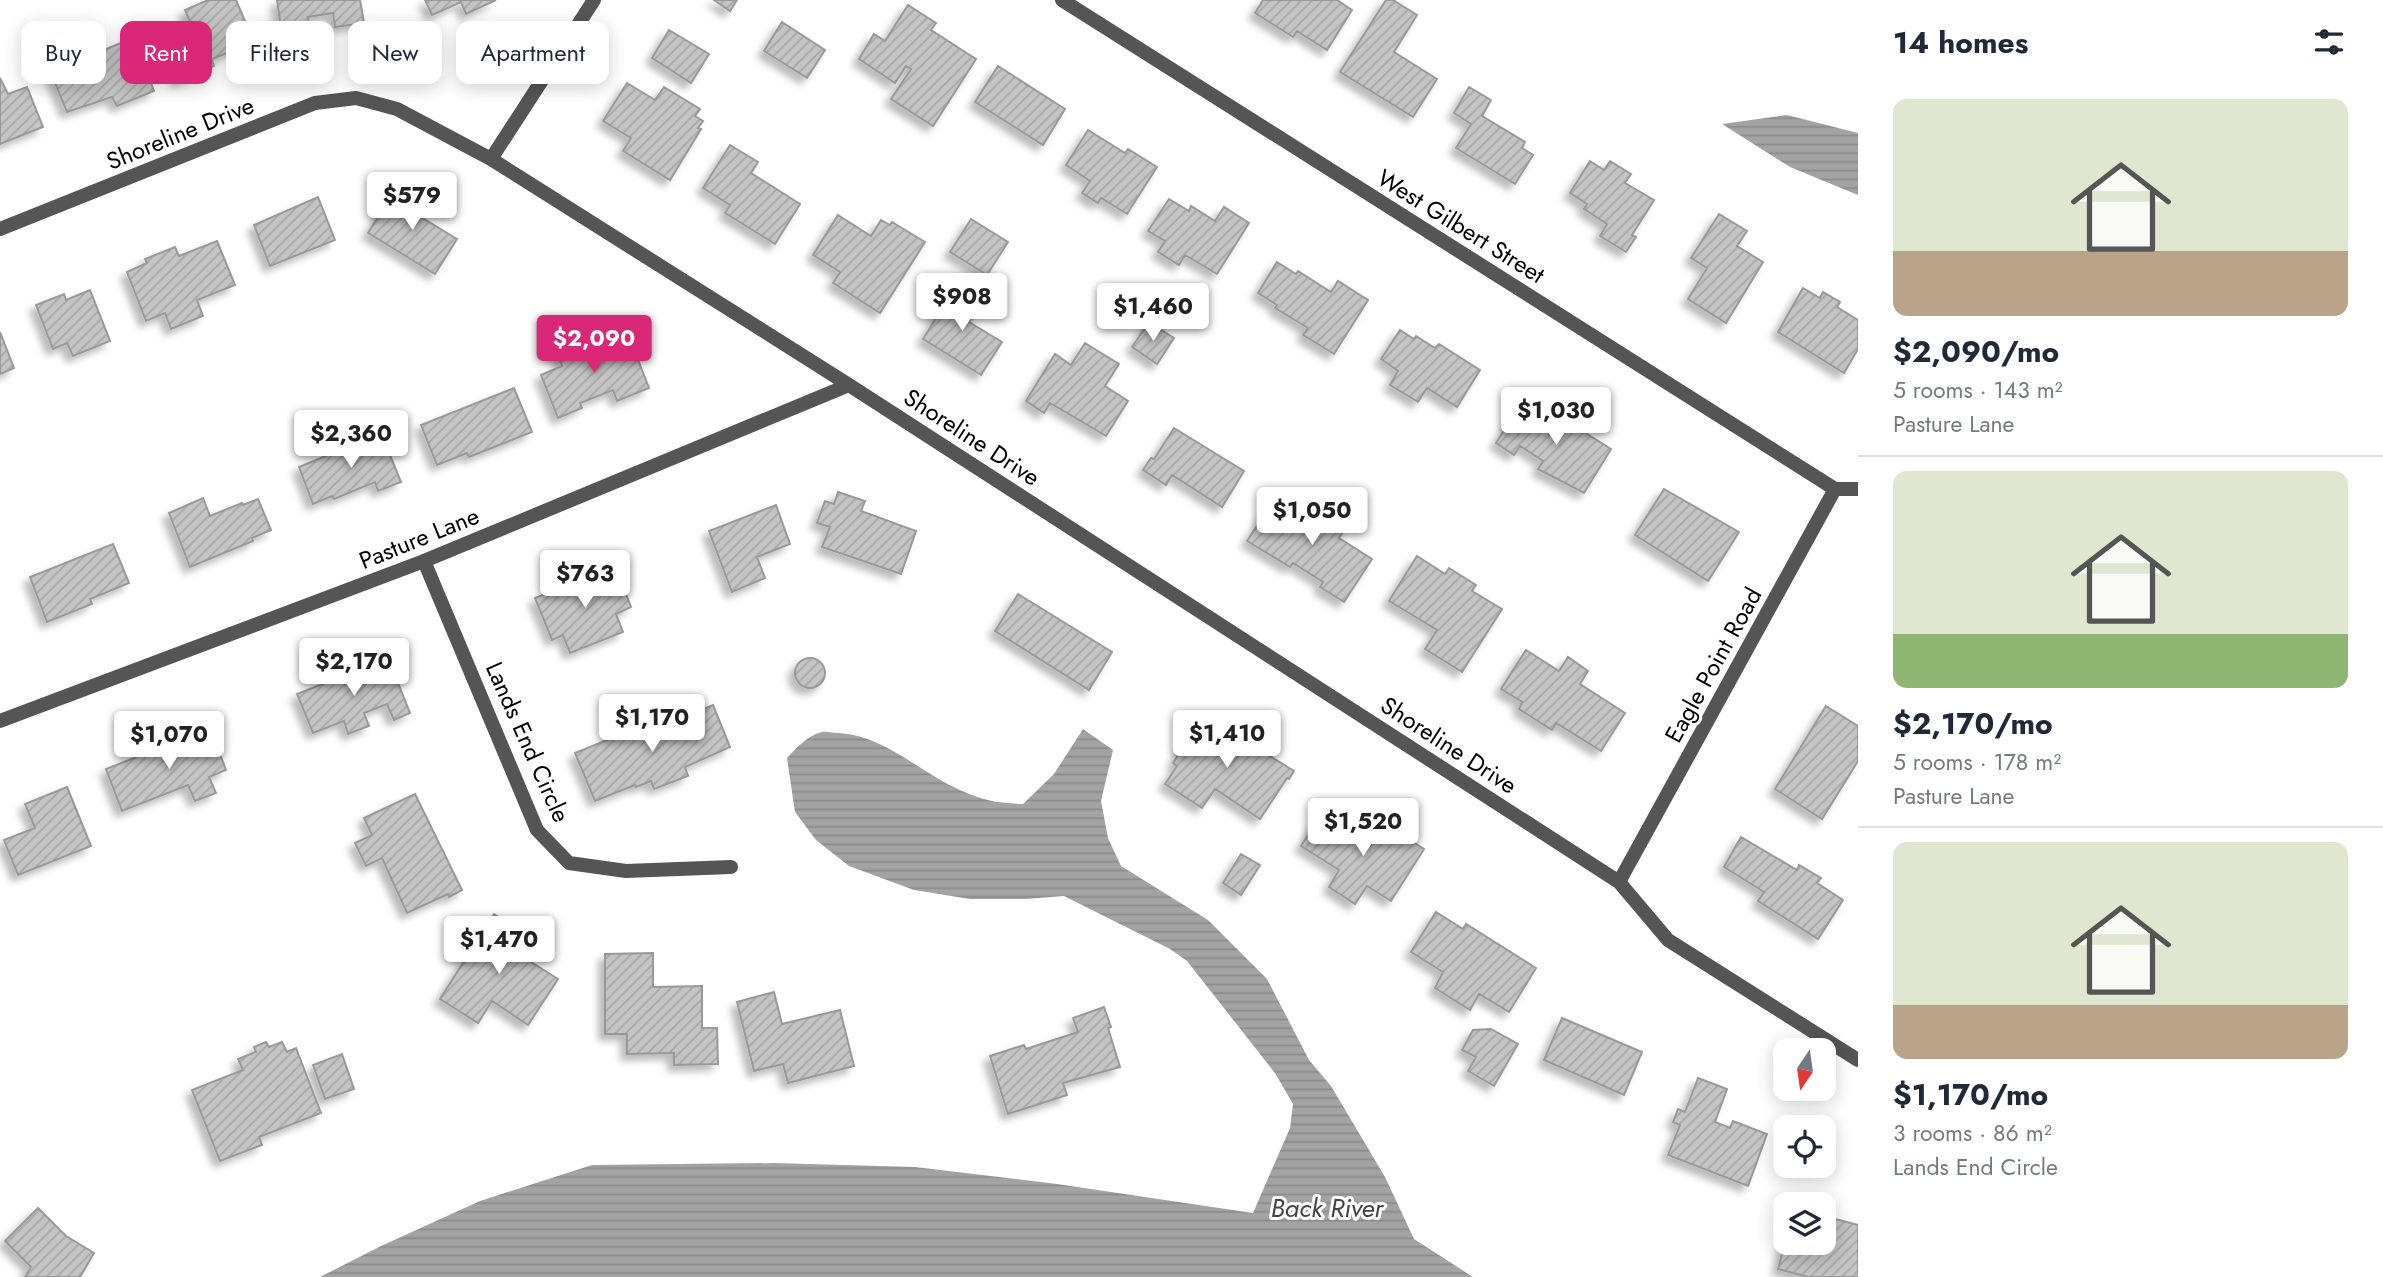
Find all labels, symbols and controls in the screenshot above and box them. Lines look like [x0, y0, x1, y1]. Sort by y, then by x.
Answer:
chip: Buy [21, 21, 106, 84]
chip: Rent [120, 21, 212, 84]
chip: Filters [226, 21, 334, 84]
chip: New [348, 21, 442, 84]
chip: Apartment [456, 21, 609, 84]
text: 14 homes [1893, 21, 2028, 64]
icon: filters [2310, 23, 2348, 61]
street label: Shoreline Drive [101, 87, 259, 179]
icon: home [2058, 144, 2184, 270]
street label: West Gilbert Street [1370, 160, 1552, 292]
pin: $579 [371, 173, 453, 232]
text: $579 [383, 178, 441, 212]
pin: $908 [921, 274, 1003, 333]
text: $908 [932, 279, 992, 313]
pin: $1,460 [1096, 284, 1210, 343]
text: $1,460 [1113, 289, 1193, 323]
pin: $2,090 [537, 316, 651, 375]
text: $2,090 [553, 321, 635, 355]
text: $2,090/mo [1893, 330, 2059, 373]
text: 5 rooms · 143 m² [1893, 373, 2063, 407]
street label: Shoreline Drive [897, 380, 1047, 494]
pin: $1,030 [1499, 388, 1613, 447]
text: $1,030 [1517, 393, 1595, 427]
text: Pasture Lane [1893, 407, 2014, 441]
pin: $2,360 [294, 410, 408, 470]
text: $2,360 [310, 416, 392, 450]
pin: $1,050 [1255, 488, 1369, 547]
text: $1,050 [1273, 493, 1351, 527]
street label: Pasture Lane [354, 498, 484, 578]
icon: home [2058, 516, 2184, 642]
pin: $763 [544, 550, 626, 610]
text: $763 [556, 556, 614, 590]
street label: Eagle Point Road [1656, 581, 1770, 749]
pin: $2,170 [297, 638, 411, 698]
text: $2,170 [315, 644, 393, 678]
street label: Lands End Circle [477, 656, 579, 828]
street label: Shoreline Drive [1374, 688, 1524, 802]
pin: $1,170 [595, 694, 709, 754]
text: $1,170 [615, 700, 689, 734]
text: $2,170/mo [1893, 702, 2053, 745]
pin: $1,410 [1170, 710, 1284, 770]
pin: $1,070 [112, 712, 226, 771]
text: $1,410 [1189, 716, 1265, 750]
text: $1,070 [130, 717, 208, 751]
text: 5 rooms · 178 m² [1893, 745, 2061, 779]
text: Pasture Lane [1893, 779, 2014, 813]
pin: $1,520 [1306, 798, 1420, 858]
text: $1,520 [1324, 804, 1402, 838]
icon: home [2058, 887, 2184, 1013]
pin: $1,470 [442, 916, 556, 976]
text: $1,470 [460, 922, 538, 956]
north arrow [1773, 1038, 1836, 1101]
map controls [1773, 1038, 1836, 1255]
text: $1,170/mo [1893, 1073, 2048, 1116]
button: locate [1773, 1115, 1836, 1178]
text: 3 rooms · 86 m² [1893, 1116, 2052, 1150]
text: Lands End Circle [1893, 1150, 2058, 1184]
water label: Back River [1271, 1189, 1385, 1227]
button: layers [1773, 1192, 1836, 1255]

